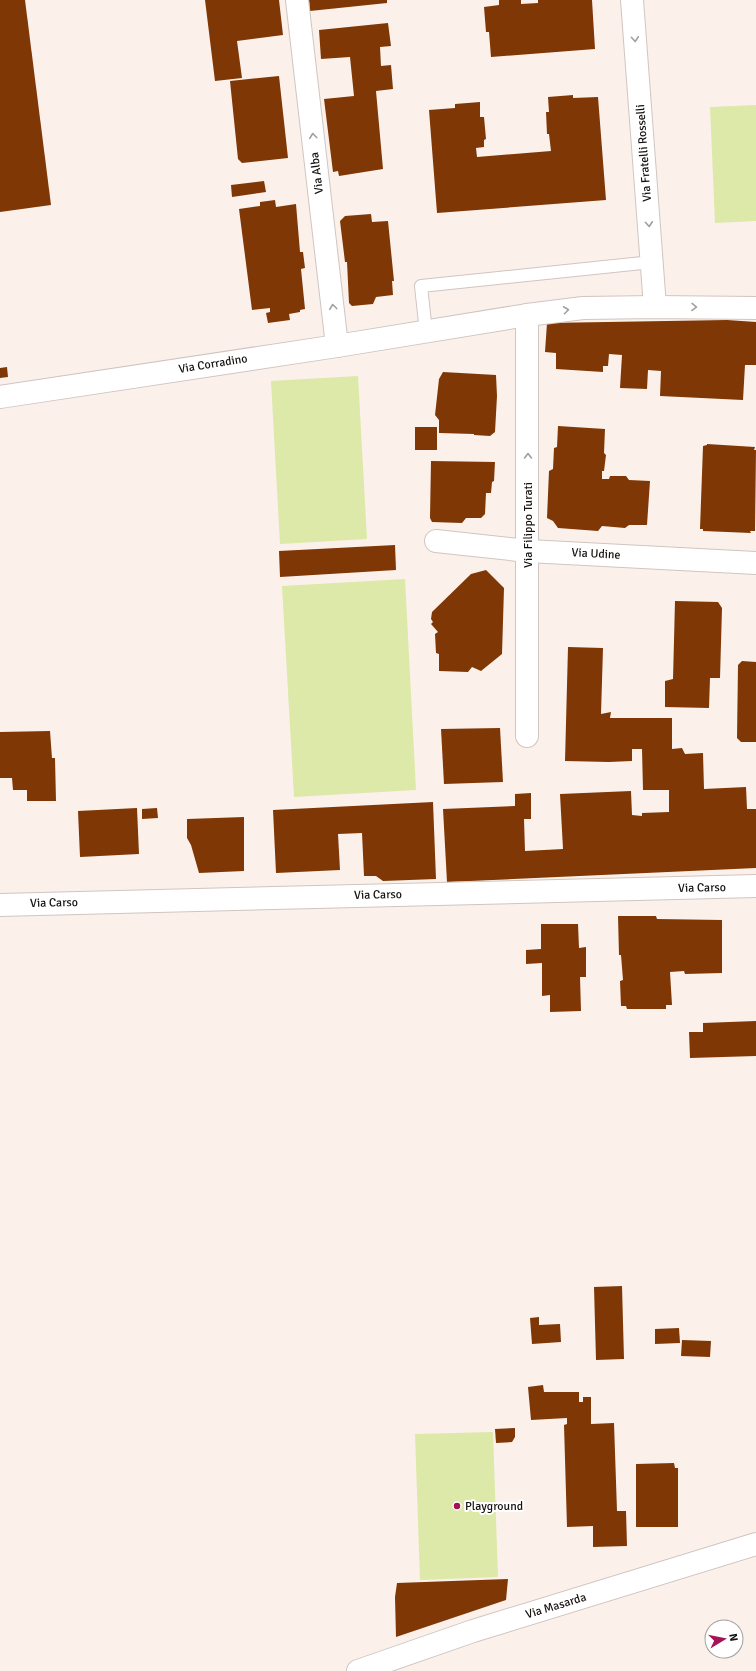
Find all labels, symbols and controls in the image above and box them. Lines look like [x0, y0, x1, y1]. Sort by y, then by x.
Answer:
one-way arrow [630, 36, 639, 42]
street label: Via Fratelli Rosselli [633, 104, 655, 202]
one-way arrow [309, 133, 318, 139]
street label: Via Alba [307, 151, 327, 195]
one-way arrow [645, 221, 654, 227]
one-way arrow [691, 303, 697, 312]
one-way arrow [329, 304, 338, 310]
one-way arrow [563, 306, 569, 315]
street label: Via Corradino [178, 351, 248, 377]
one-way arrow [524, 453, 532, 459]
street label: Via Filippo Turati [521, 482, 536, 568]
street label: Via Udine [571, 545, 621, 563]
street label: Via Carso [678, 880, 726, 896]
street label: Via Carso [354, 887, 402, 903]
street label: Via Carso [30, 895, 78, 911]
place label: Playground [465, 1499, 523, 1514]
marker: Playground [452, 1501, 462, 1511]
street label: Via Masarda [524, 1590, 588, 1622]
north arrow [704, 1619, 744, 1659]
text: N [726, 1632, 740, 1642]

